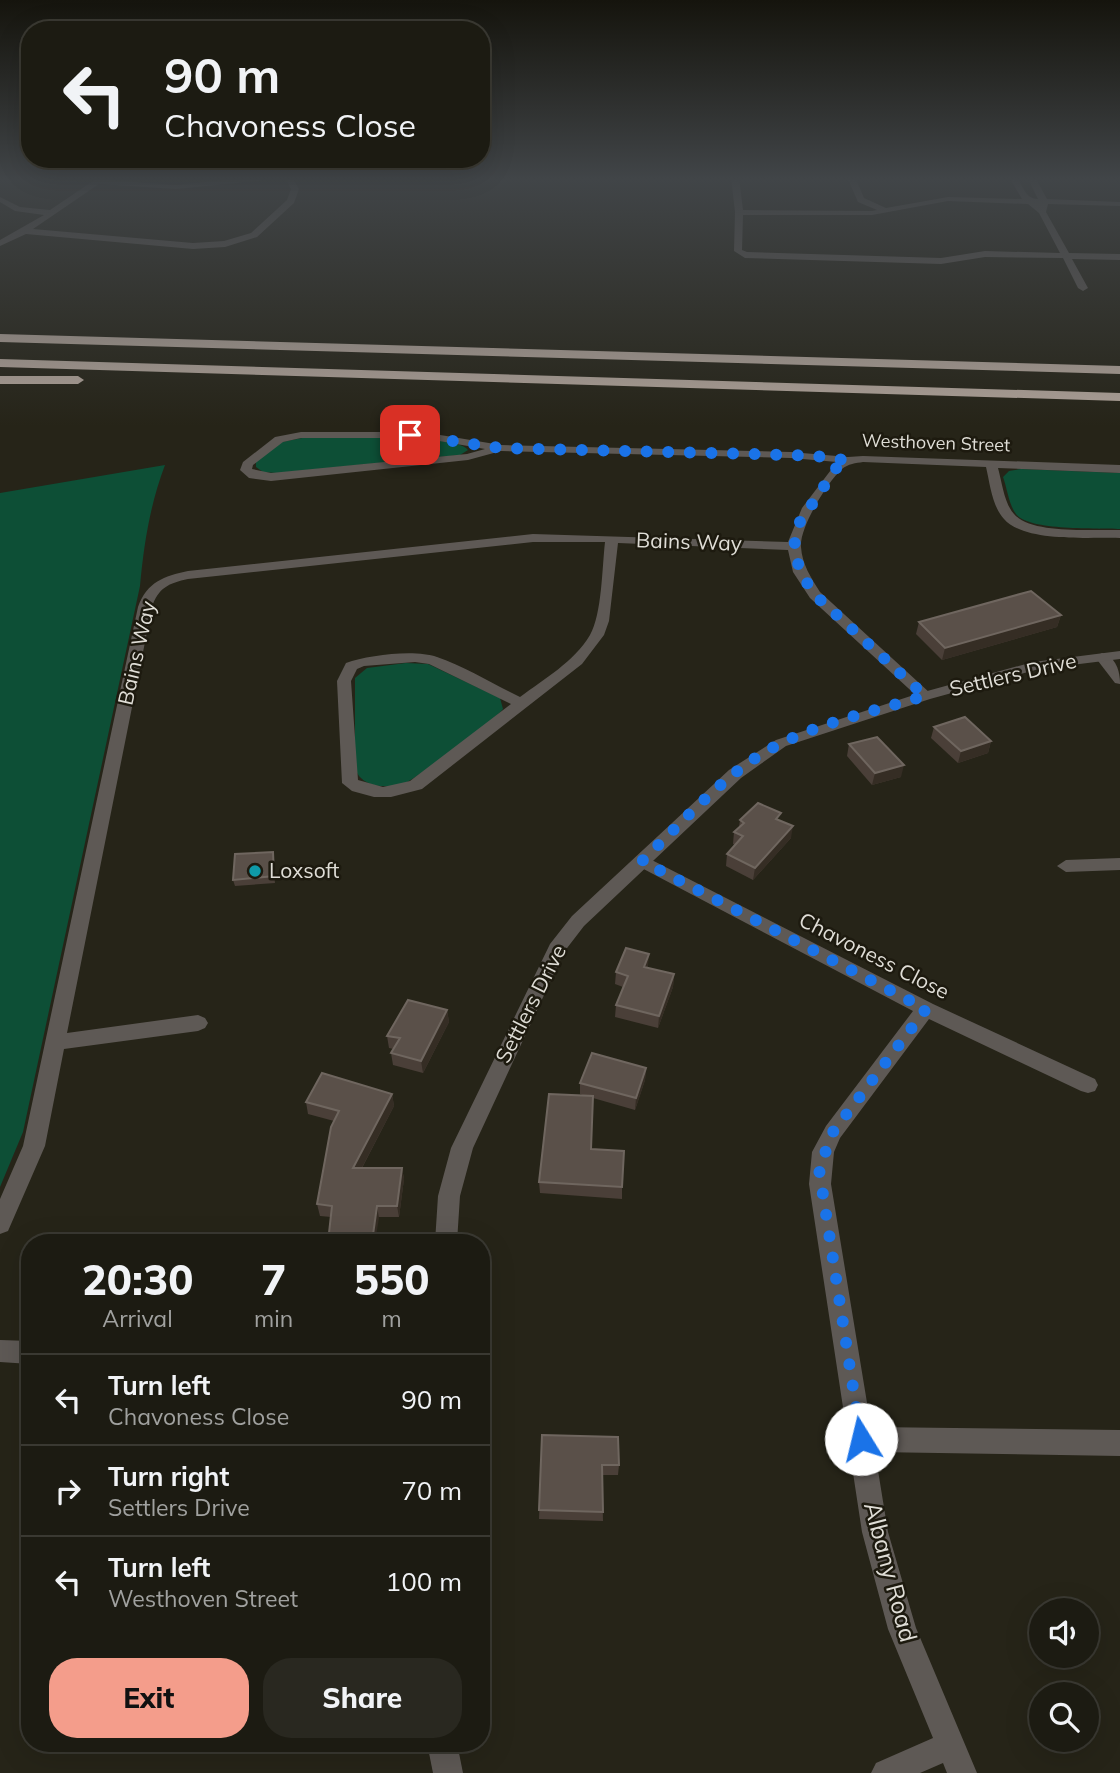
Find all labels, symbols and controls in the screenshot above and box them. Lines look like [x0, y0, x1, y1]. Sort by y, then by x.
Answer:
text: 90 m [164, 44, 280, 105]
icon: left [49, 49, 140, 140]
text: Chavoness Close [164, 105, 416, 145]
pin [380, 405, 440, 465]
icon: arrive [391, 416, 429, 454]
street label: Westhoven Street [861, 428, 1011, 457]
street label: Bains Way [636, 526, 742, 556]
street label: Bains Way [111, 598, 161, 707]
street label: Settlers Drive [947, 647, 1079, 701]
place label: Loxsoft [269, 857, 339, 883]
marker: Loxsoft [247, 863, 263, 879]
street label: Chavoness Close [795, 906, 954, 1004]
street label: Settlers Drive [489, 940, 571, 1067]
text: 20:30 [82, 1253, 193, 1306]
text: 7 [261, 1253, 286, 1306]
text: 550 [354, 1253, 429, 1306]
text: Arrival [102, 1304, 173, 1333]
text: min [254, 1304, 293, 1333]
text: m [381, 1304, 402, 1333]
text: Turn left [108, 1369, 210, 1402]
icon: left [49, 1381, 87, 1419]
text: 90 m [401, 1383, 462, 1416]
text: Chavoness Close [108, 1402, 289, 1431]
position arrow [824, 1402, 898, 1476]
text: Turn right [108, 1460, 229, 1493]
icon: right [49, 1472, 87, 1510]
text: 70 m [401, 1474, 462, 1507]
text: Settlers Drive [108, 1493, 250, 1522]
street label: Albany Road [858, 1498, 924, 1645]
text: Turn left [108, 1551, 210, 1584]
icon: left [49, 1563, 87, 1601]
text: 100 m [386, 1565, 462, 1598]
text: Westhoven Street [108, 1584, 298, 1613]
map controls [1029, 1598, 1099, 1752]
button: sound [1029, 1598, 1099, 1668]
button: Exit [49, 1658, 249, 1738]
button: Share [263, 1658, 462, 1738]
button: search [1029, 1682, 1099, 1752]

